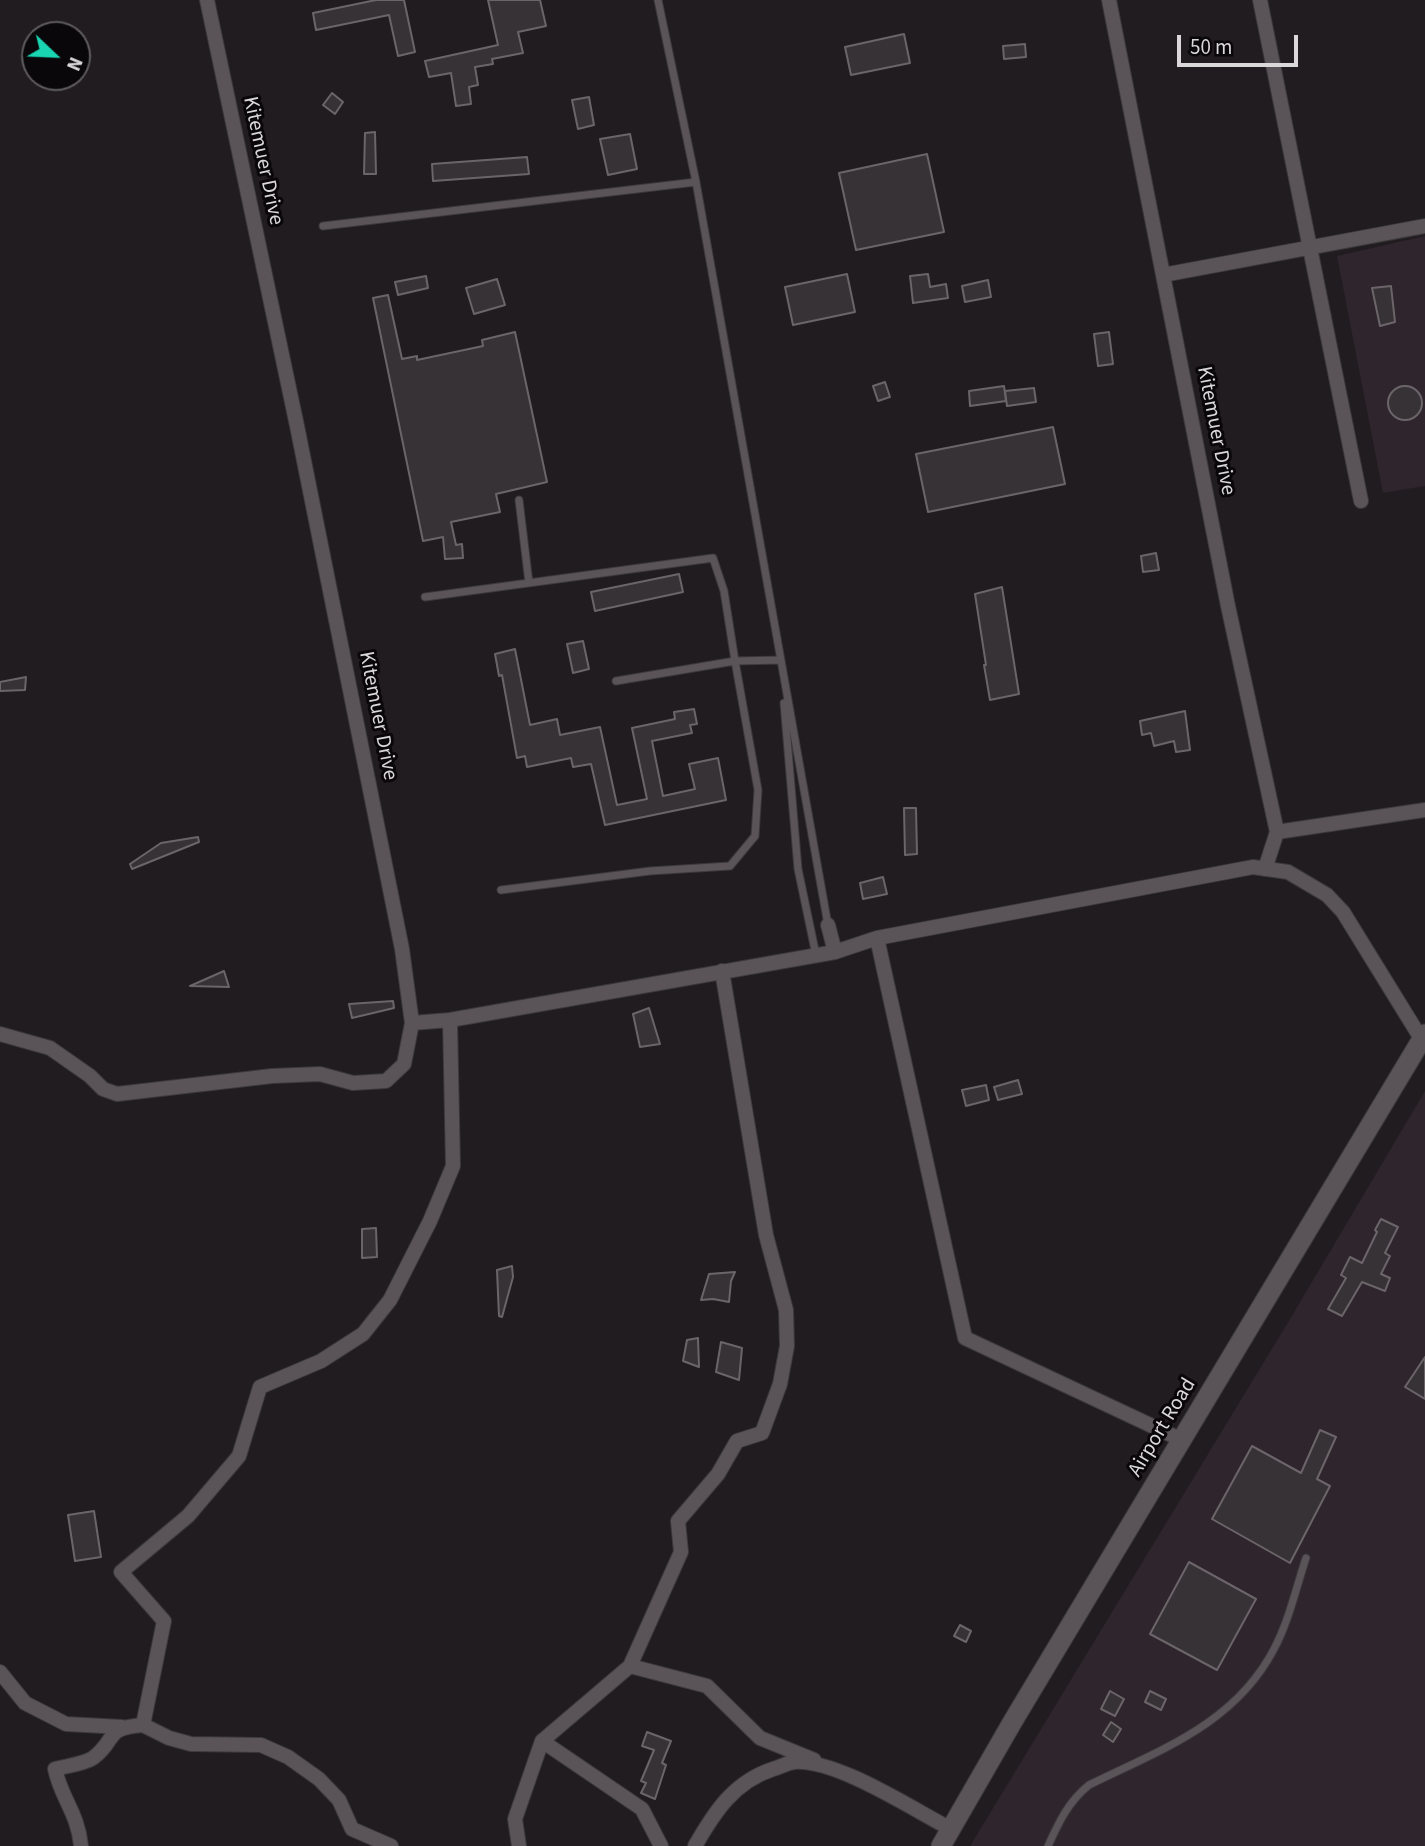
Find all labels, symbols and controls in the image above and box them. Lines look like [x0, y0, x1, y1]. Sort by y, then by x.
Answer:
north arrow [21, 21, 91, 91]
scale bar [1180, 21, 1301, 65]
text: 50 m [1190, 32, 1232, 62]
text: N [59, 53, 89, 75]
street label: Kitemuer Drive [236, 94, 288, 228]
street label: Kitemuer Drive [1190, 364, 1240, 498]
street label: Kitemuer Drive [352, 649, 402, 783]
street label: Airport Road [1124, 1374, 1202, 1482]

